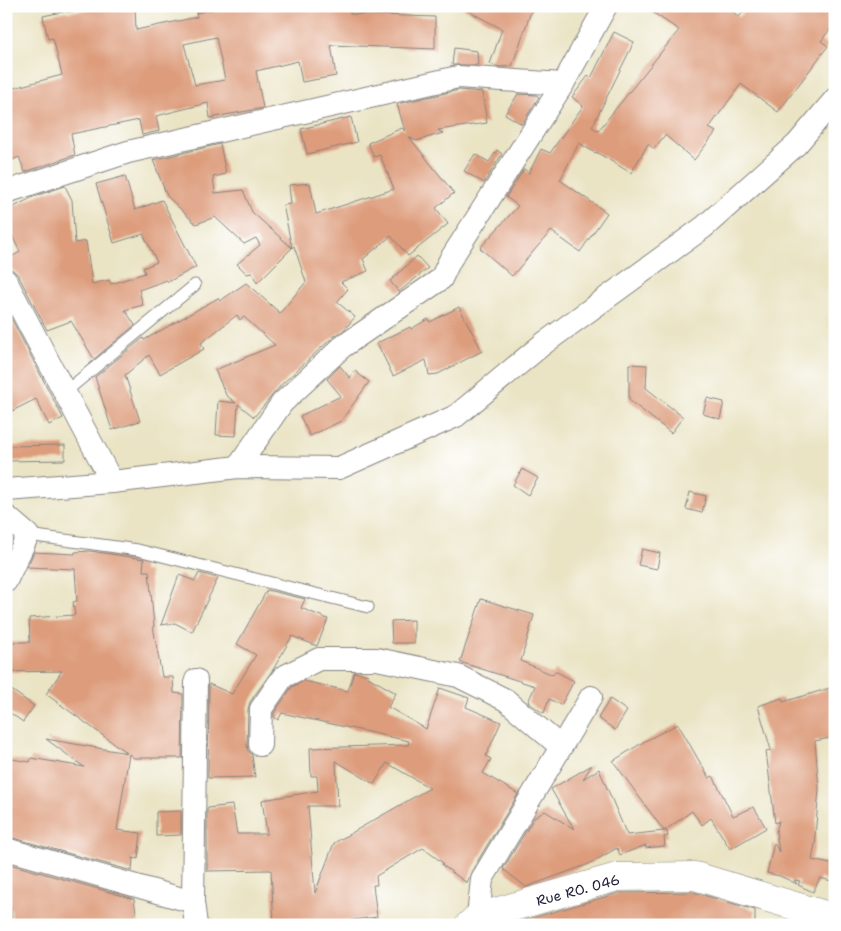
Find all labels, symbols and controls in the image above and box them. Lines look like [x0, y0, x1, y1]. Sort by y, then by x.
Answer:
street label: Rue RO. 046 [534, 870, 622, 910]

